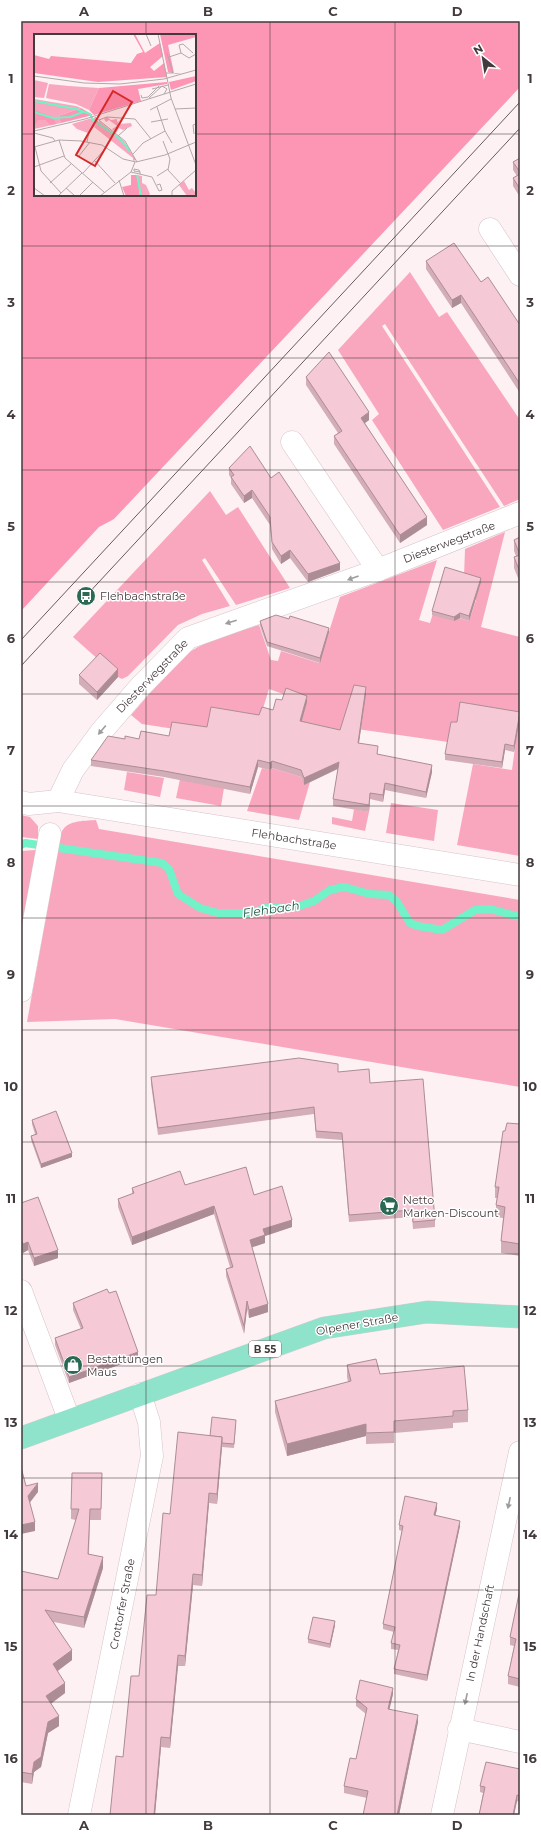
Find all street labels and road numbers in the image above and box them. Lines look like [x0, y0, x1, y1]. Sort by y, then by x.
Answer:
street label: Diesterwegstraße [401, 518, 497, 566]
street label: Diesterwegstraße [113, 636, 191, 716]
street label: Flehbachstraße [251, 825, 338, 853]
street label: Olpener Straße [315, 1310, 400, 1338]
road number: B 55 [249, 1341, 281, 1357]
street label: Crottorfer Straße [106, 1557, 138, 1651]
street label: In der Handschaft [463, 1583, 497, 1683]

